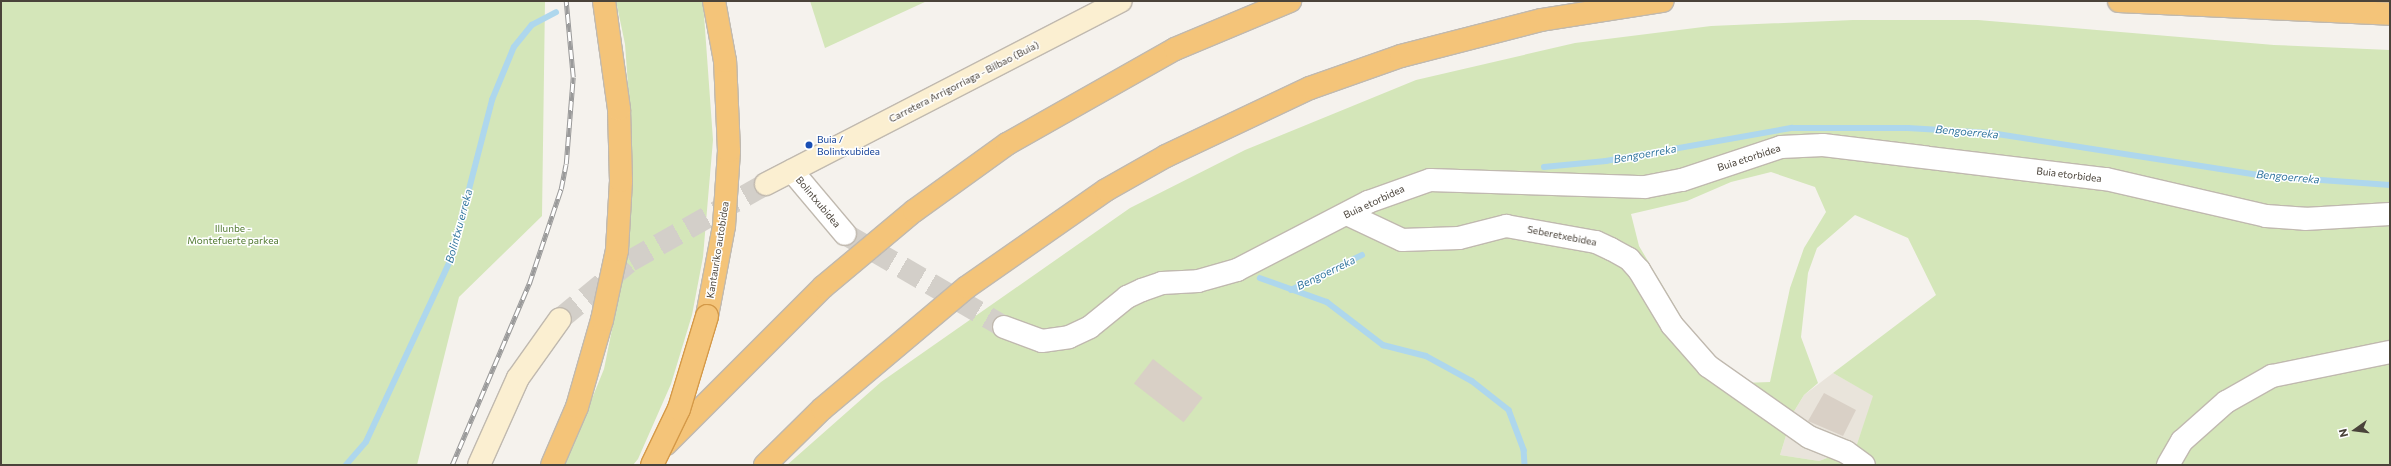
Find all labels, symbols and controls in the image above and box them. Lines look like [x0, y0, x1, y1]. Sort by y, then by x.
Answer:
street label: Carretera Arrigorriaga - Bilbao (Buia) [887, 39, 1041, 125]
water label: Bengoerreka [1935, 123, 1999, 141]
place label: Buia / Bolintxubidea [817, 133, 880, 156]
marker: Buia / Bolintxubidea [804, 140, 814, 150]
water label: Bengoerreka [1613, 142, 1677, 166]
street label: Buia etorbidea [1716, 142, 1782, 174]
street label: Buia etorbidea [2036, 165, 2102, 185]
water label: Bengoerreka [2256, 168, 2320, 186]
street label: Bolintxubidea [793, 174, 843, 230]
street label: Buia etorbidea [1342, 183, 1406, 221]
water label: Bolintxu erreka [443, 188, 475, 264]
street label: Kantauriko autobidea [704, 201, 732, 299]
park label: Illunbe - Montefuerte parkea [187, 222, 279, 246]
street label: Seberetxebidea [1526, 223, 1598, 249]
water label: Bengoerreka [1295, 253, 1357, 293]
north arrow [2335, 410, 2375, 450]
text: N [2336, 427, 2350, 439]

